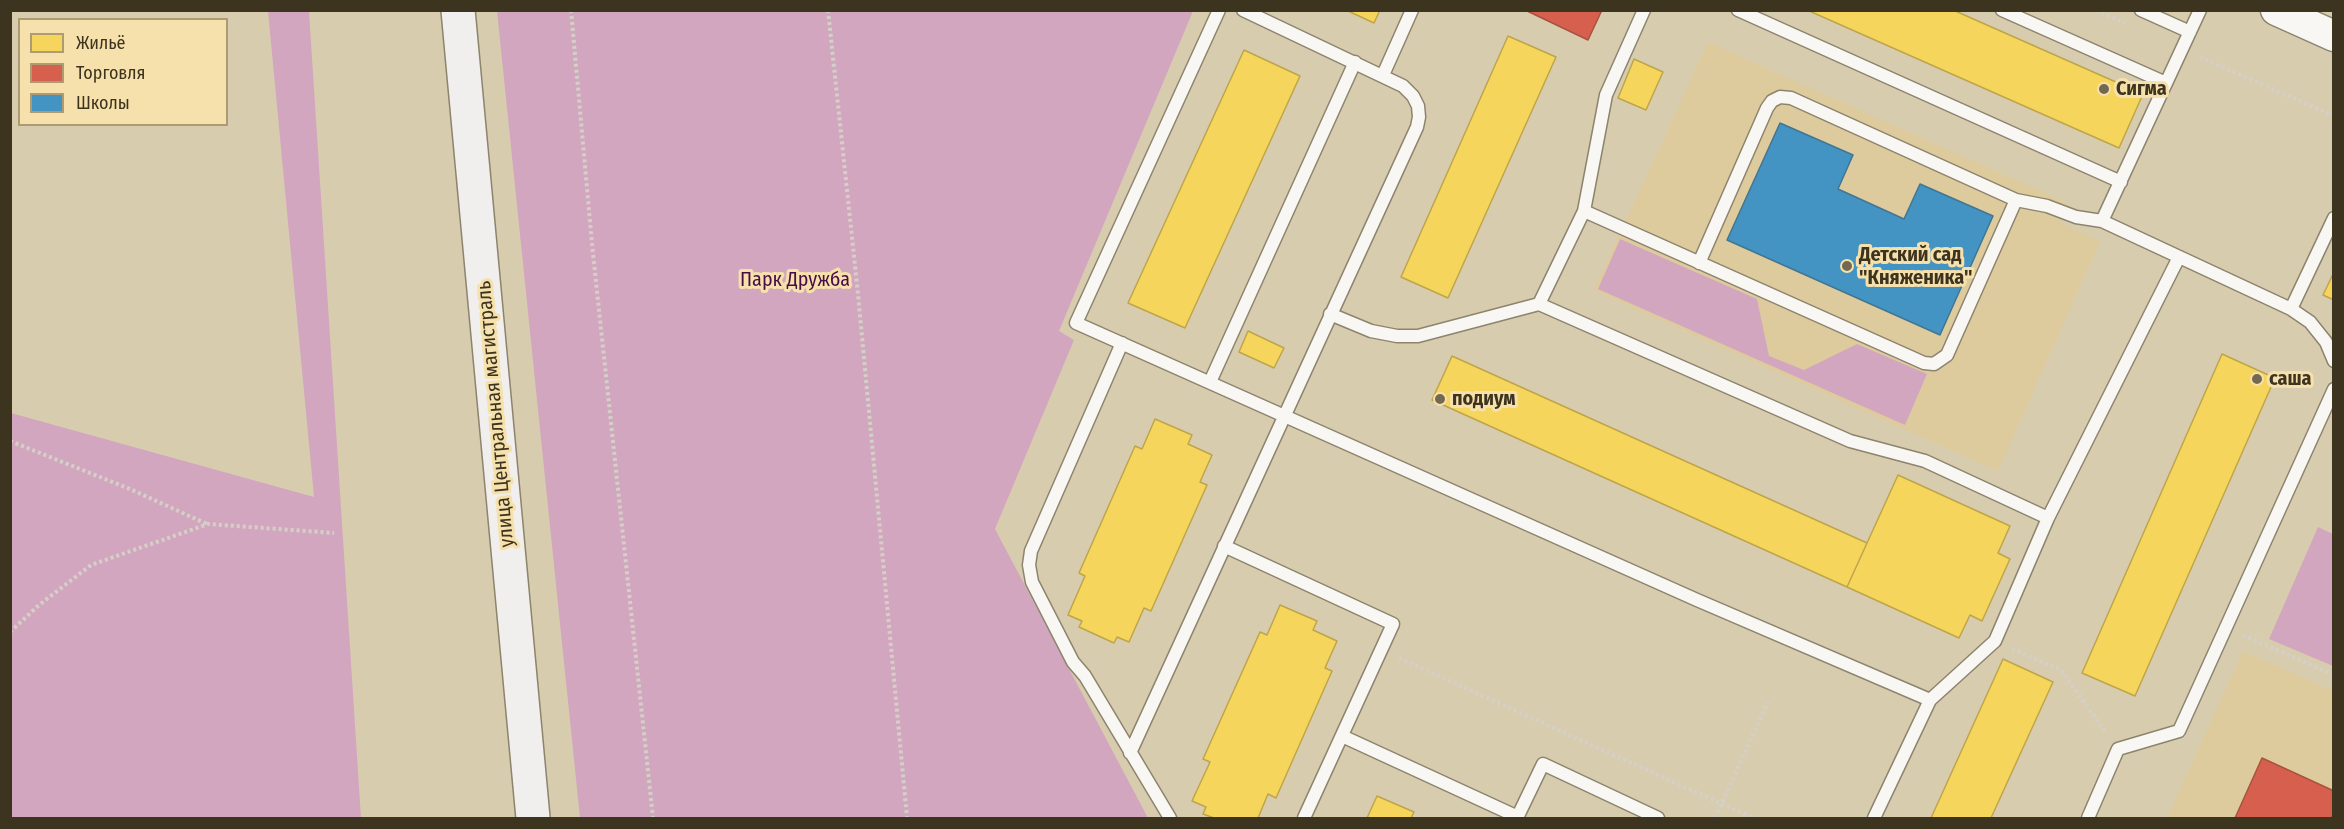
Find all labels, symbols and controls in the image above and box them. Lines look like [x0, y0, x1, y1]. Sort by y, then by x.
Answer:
legend [18, 18, 228, 126]
text: Жильё [76, 32, 126, 54]
text: Торговля [76, 62, 145, 84]
place label: Сигма [2116, 77, 2167, 101]
marker: Сигма [2097, 82, 2111, 96]
text: Школы [76, 92, 130, 114]
place label: Детский сад "Княженика" [1859, 243, 1972, 290]
marker: Детский сад "Княженика" [1840, 259, 1854, 273]
park label: Парк Дружба [740, 268, 850, 292]
street label: улица Центральная магистраль [472, 280, 520, 548]
place label: саша [2269, 367, 2312, 391]
marker: саша [2250, 372, 2264, 386]
place label: подиум [1452, 387, 1516, 411]
marker: подиум [1433, 392, 1447, 406]

